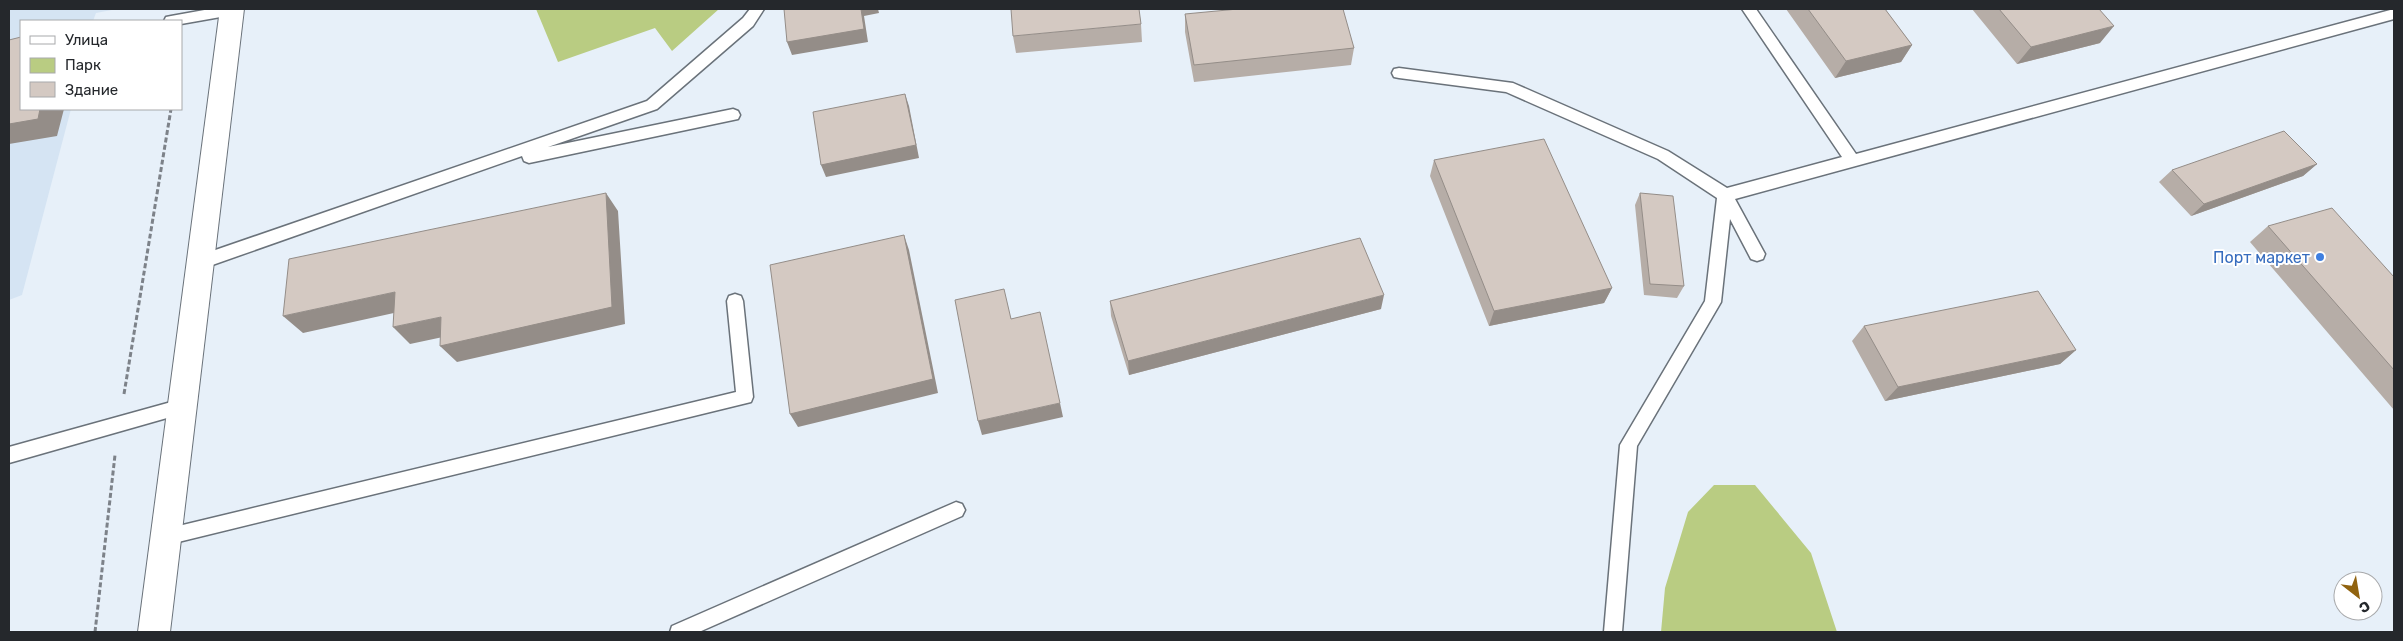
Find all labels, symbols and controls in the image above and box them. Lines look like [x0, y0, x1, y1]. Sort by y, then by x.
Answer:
legend [20, 20, 182, 110]
text: Улица [65, 31, 108, 49]
text: Парк [65, 56, 101, 74]
text: Здание [65, 81, 118, 99]
place label: Порт маркет [2213, 248, 2310, 267]
marker: Порт маркет [2314, 251, 2326, 263]
north arrow [2333, 571, 2383, 621]
text: С [2356, 597, 2373, 617]

